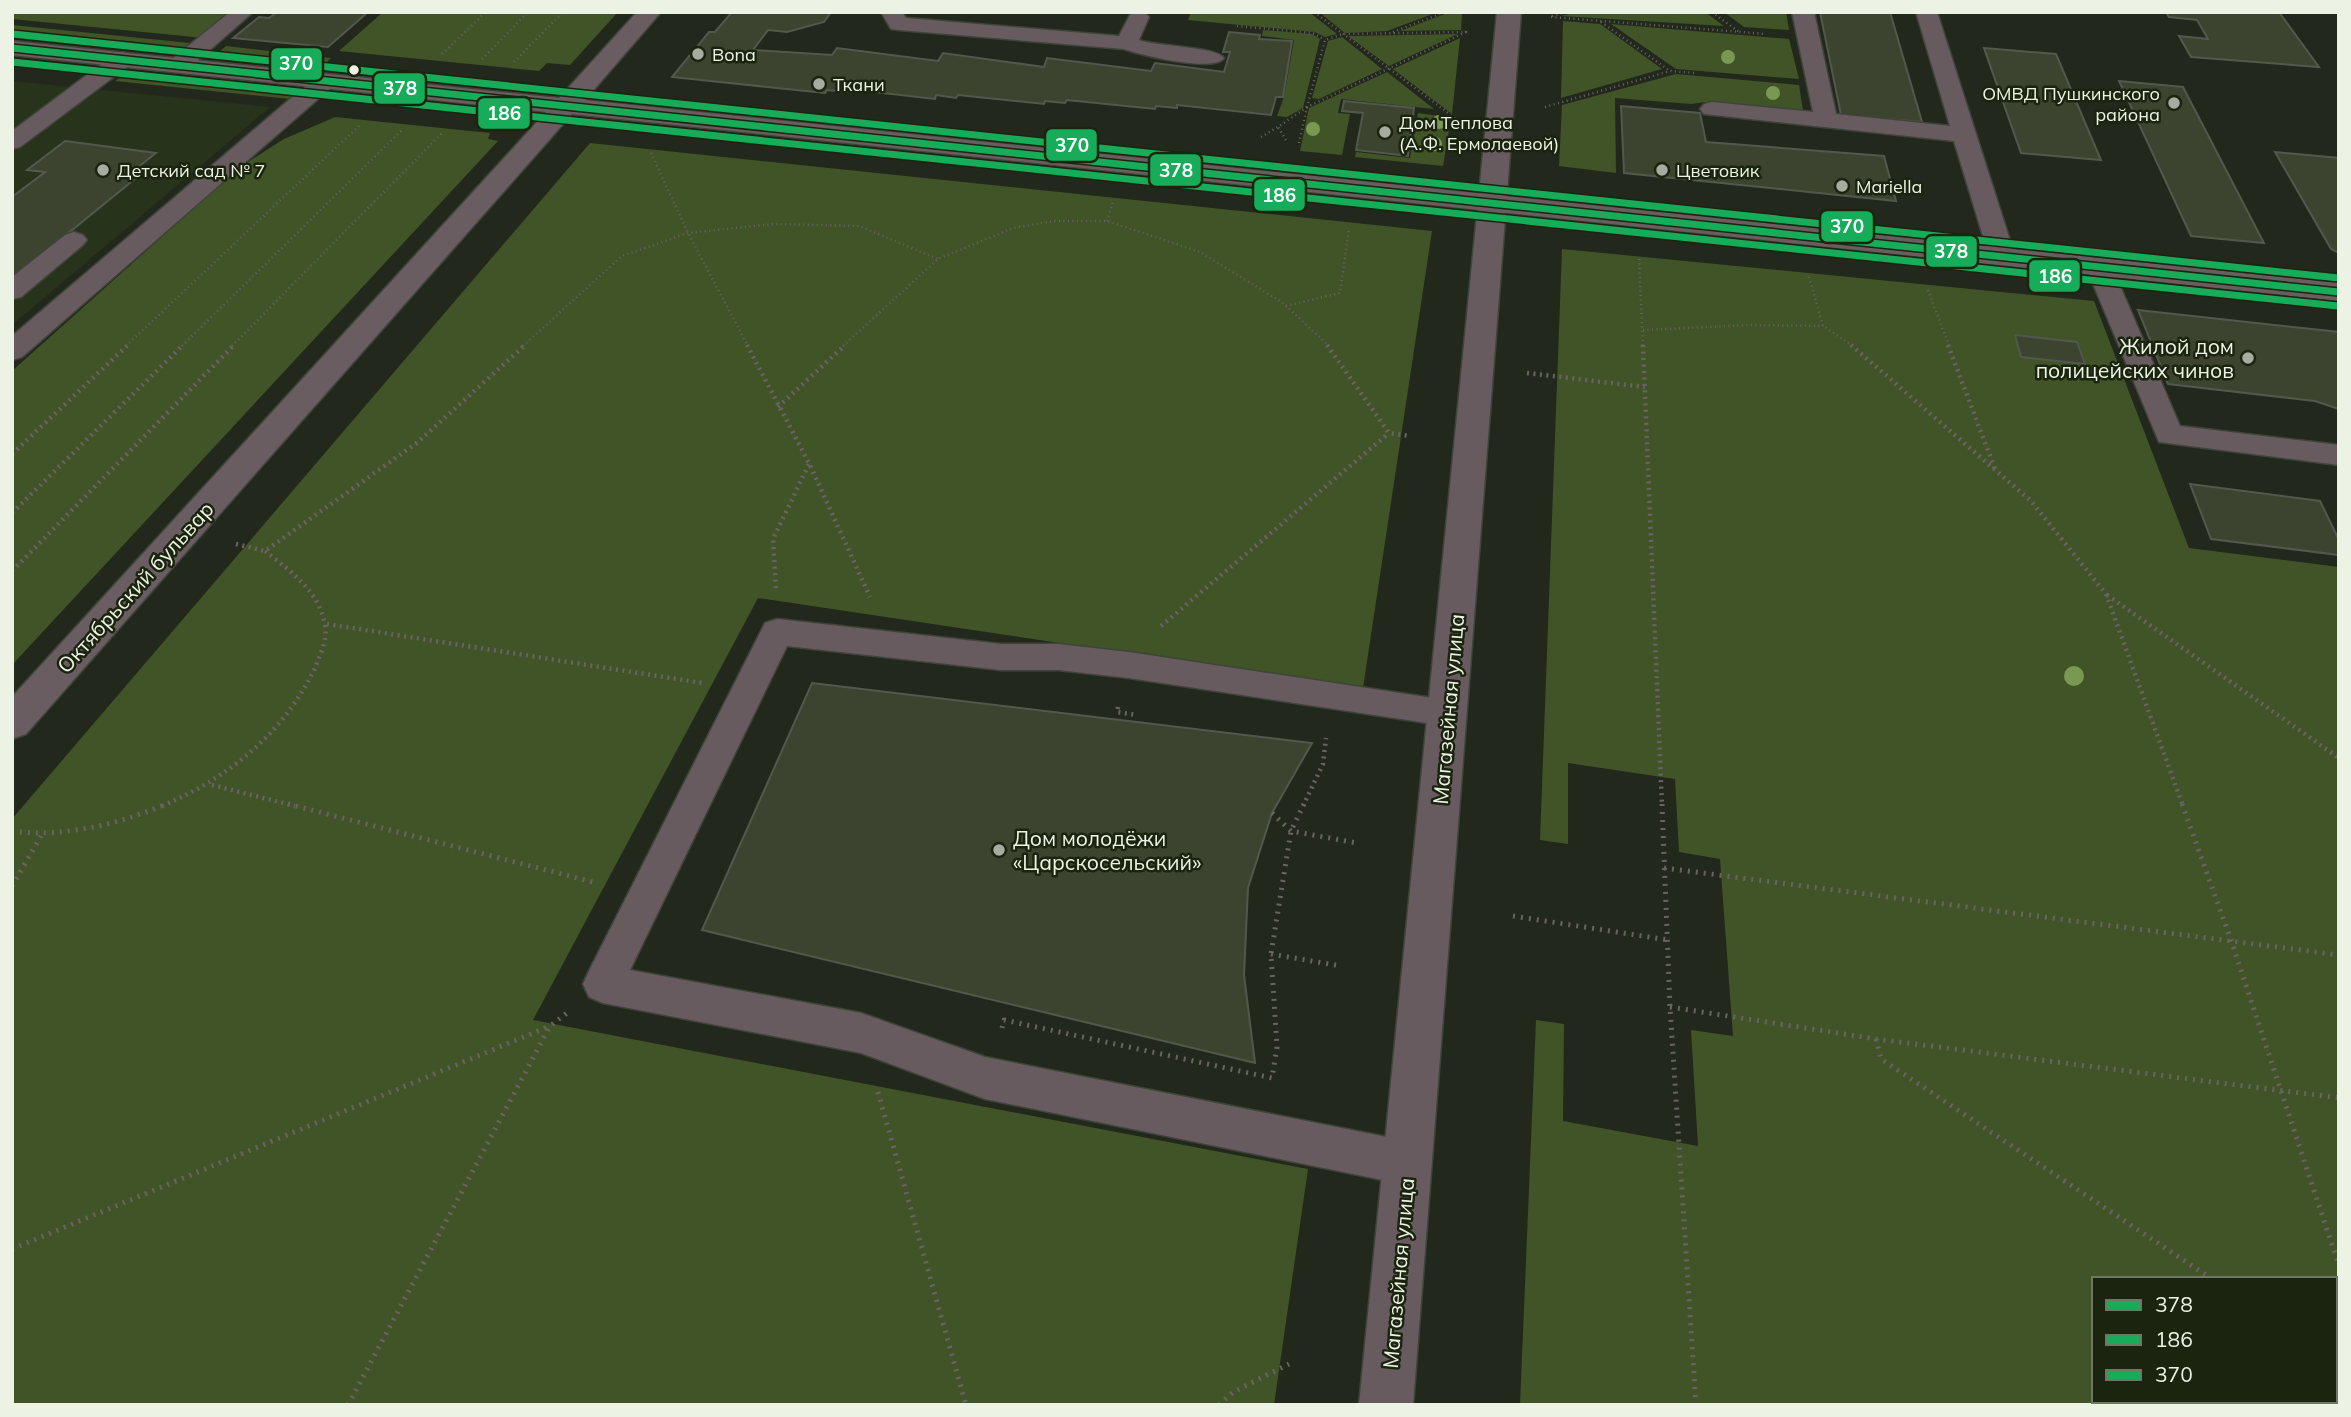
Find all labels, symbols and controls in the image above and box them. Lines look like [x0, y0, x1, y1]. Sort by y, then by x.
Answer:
place label: Bona [712, 43, 756, 66]
marker: Bona [690, 46, 706, 62]
line badge: 370 [270, 47, 323, 81]
text: 370 [279, 51, 313, 75]
unlabelled marker [347, 63, 361, 77]
line badge: 378 [373, 72, 426, 105]
place label: Ткани [833, 73, 885, 96]
text: 378 [383, 76, 417, 100]
marker: Ткани [811, 76, 827, 92]
place label: ОМВД Пушкинского района [1982, 82, 2160, 126]
marker: ОМВД Пушкинского района [2166, 95, 2182, 111]
line badge: 186 [477, 97, 531, 130]
text: 186 [487, 101, 521, 125]
place label: Дом Теплова (А.Ф. Ермолаевой) [1399, 111, 1559, 155]
marker: Дом Теплова (А.Ф. Ермолаевой) [1377, 124, 1393, 140]
line badge: 370 [1045, 128, 1098, 162]
text: 370 [1055, 133, 1089, 157]
line badge: 378 [1149, 153, 1202, 187]
text: 378 [1159, 158, 1193, 182]
place label: Детский сад № 7 [117, 159, 265, 182]
place label: Цветовик [1676, 159, 1760, 182]
marker: Детский сад № 7 [95, 162, 111, 178]
marker: Цветовик [1654, 162, 1670, 178]
place label: Mariella [1856, 175, 1922, 198]
line badge: 186 [1253, 178, 1306, 212]
marker: Mariella [1834, 178, 1850, 194]
text: 186 [1262, 183, 1296, 207]
line badge: 370 [1820, 210, 1874, 243]
text: 370 [1830, 214, 1864, 238]
line badge: 378 [1925, 235, 1978, 268]
text: 378 [1934, 239, 1968, 263]
line badge: 186 [2028, 259, 2081, 293]
text: 186 [2038, 264, 2072, 288]
place label: Жилой дом полицейских чинов [2036, 333, 2234, 383]
marker: Жилой дом полицейских чинов [2240, 350, 2256, 366]
street label: Октябрьский бульвар [51, 496, 219, 678]
street label: Магазейная улица [1427, 613, 1469, 805]
place label: Дом молодёжи «Царскосельский» [1013, 825, 1201, 875]
marker: Дом молодёжи «Царскосельский» [991, 842, 1007, 858]
street label: Магазейная улица [1377, 1177, 1419, 1369]
legend [2092, 1277, 2337, 1403]
text: 378 [2155, 1291, 2193, 1317]
text: 186 [2155, 1326, 2193, 1352]
text: 370 [2155, 1361, 2193, 1387]

